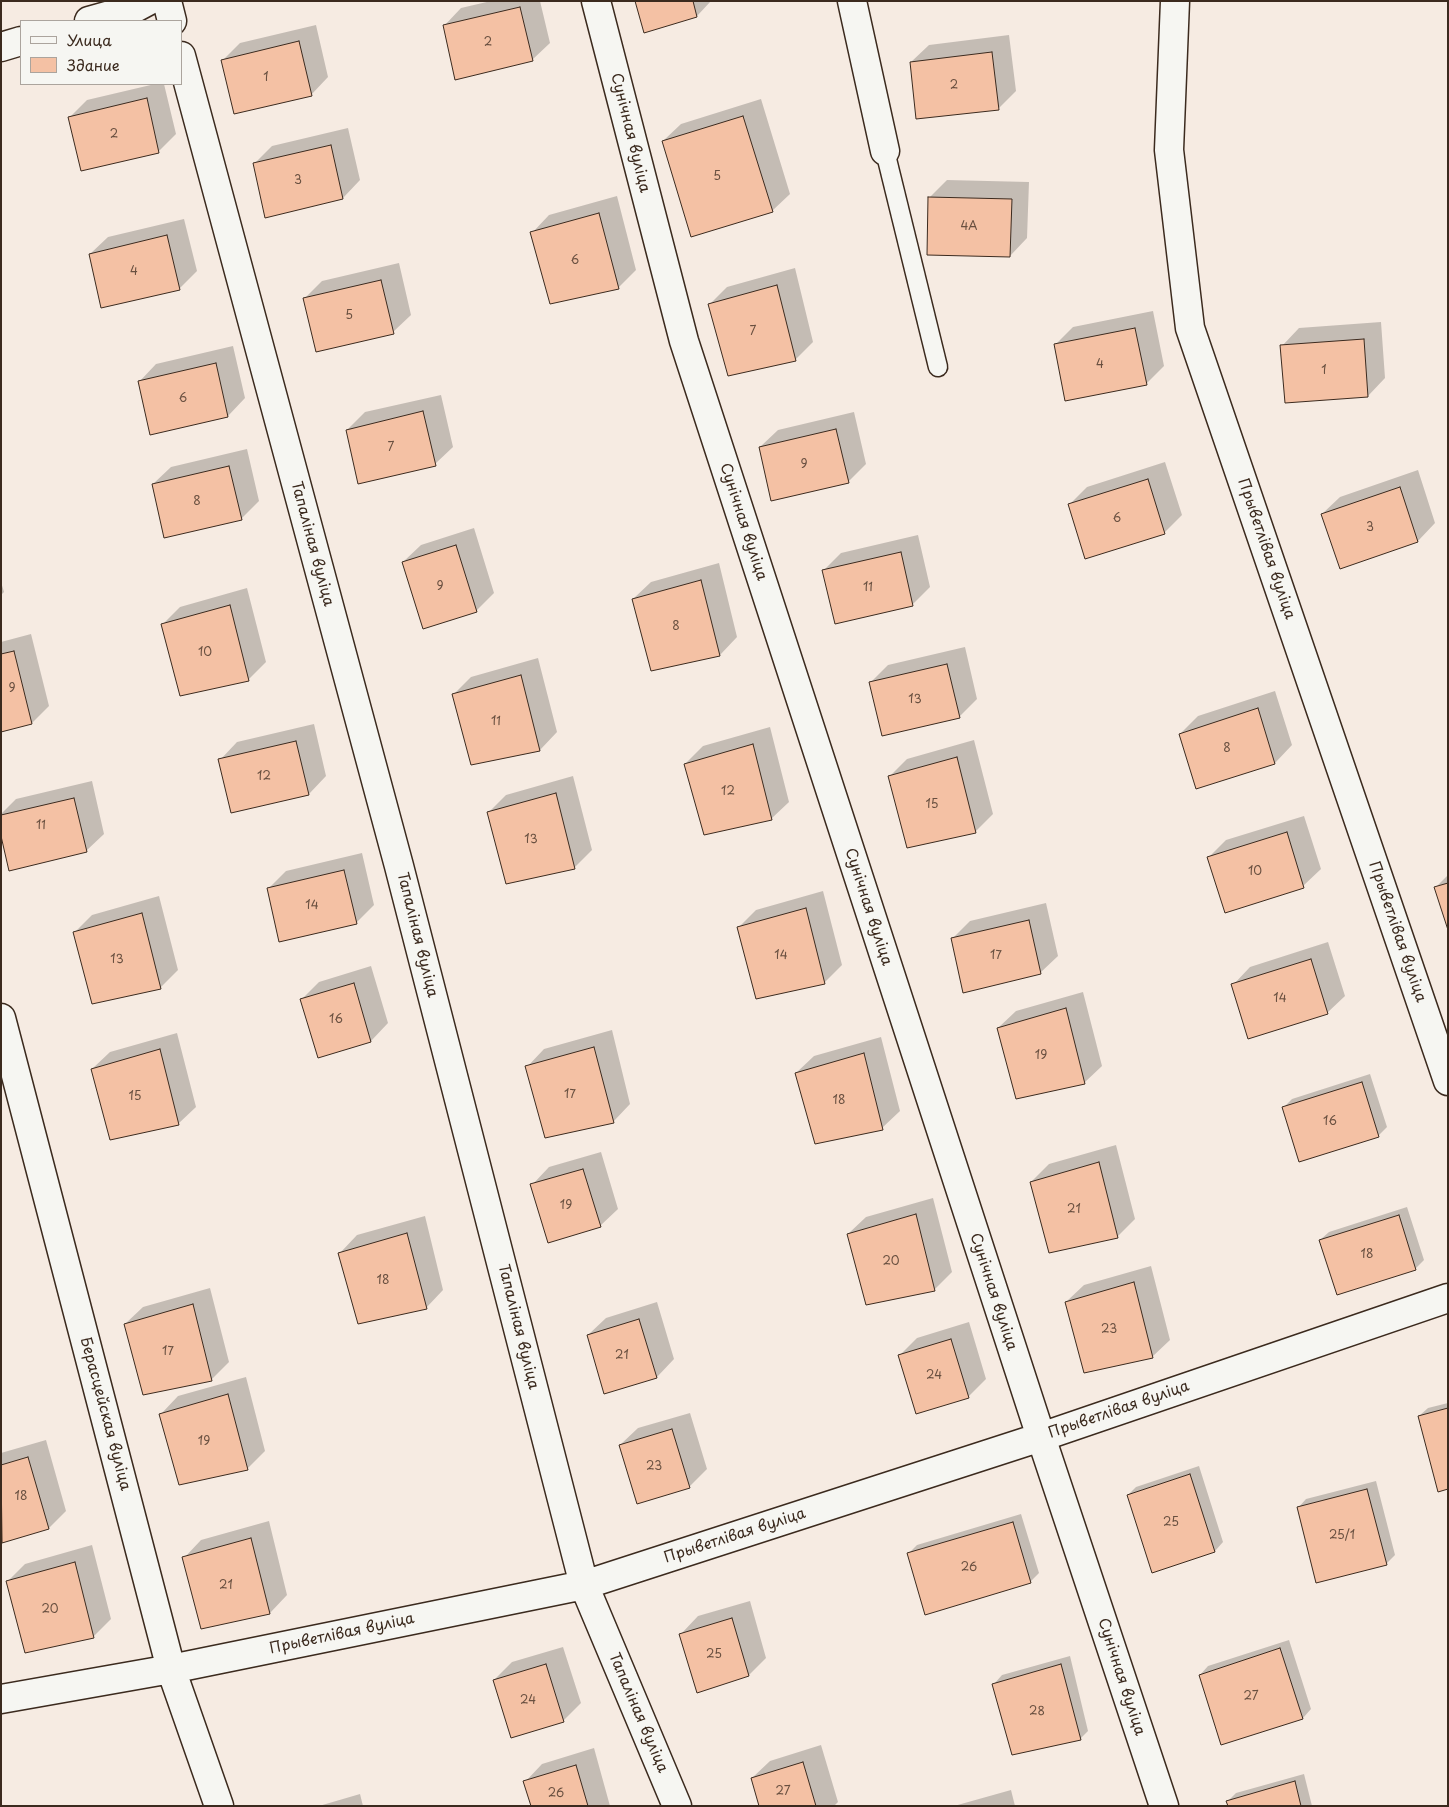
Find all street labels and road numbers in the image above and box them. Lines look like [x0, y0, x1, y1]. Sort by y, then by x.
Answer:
street label: Сунічная вуліца [606, 71, 654, 195]
street label: Сунічная вуліца [716, 461, 770, 583]
street label: Прыветлівая вуліца [1233, 476, 1299, 622]
street label: Тапаліная вуліца [287, 480, 337, 608]
street label: Сунічная вуліца [841, 846, 895, 968]
street label: Прыветлівая вуліца [1364, 859, 1430, 1005]
street label: Тапаліная вуліца [393, 871, 441, 999]
street label: Сунічная вуліца [966, 1231, 1020, 1353]
street label: Тапаліная вуліца [494, 1263, 542, 1391]
street label: Берасцейская вуліца [76, 1335, 134, 1493]
street label: Прыветлівая вуліца [1046, 1377, 1192, 1443]
street label: Прыветлівая вуліца [662, 1505, 808, 1567]
street label: Прыветлівая вуліца [268, 1610, 416, 1658]
street label: Сунічная вуліца [1094, 1616, 1148, 1738]
street label: Тапаліная вуліца [605, 1650, 671, 1776]

